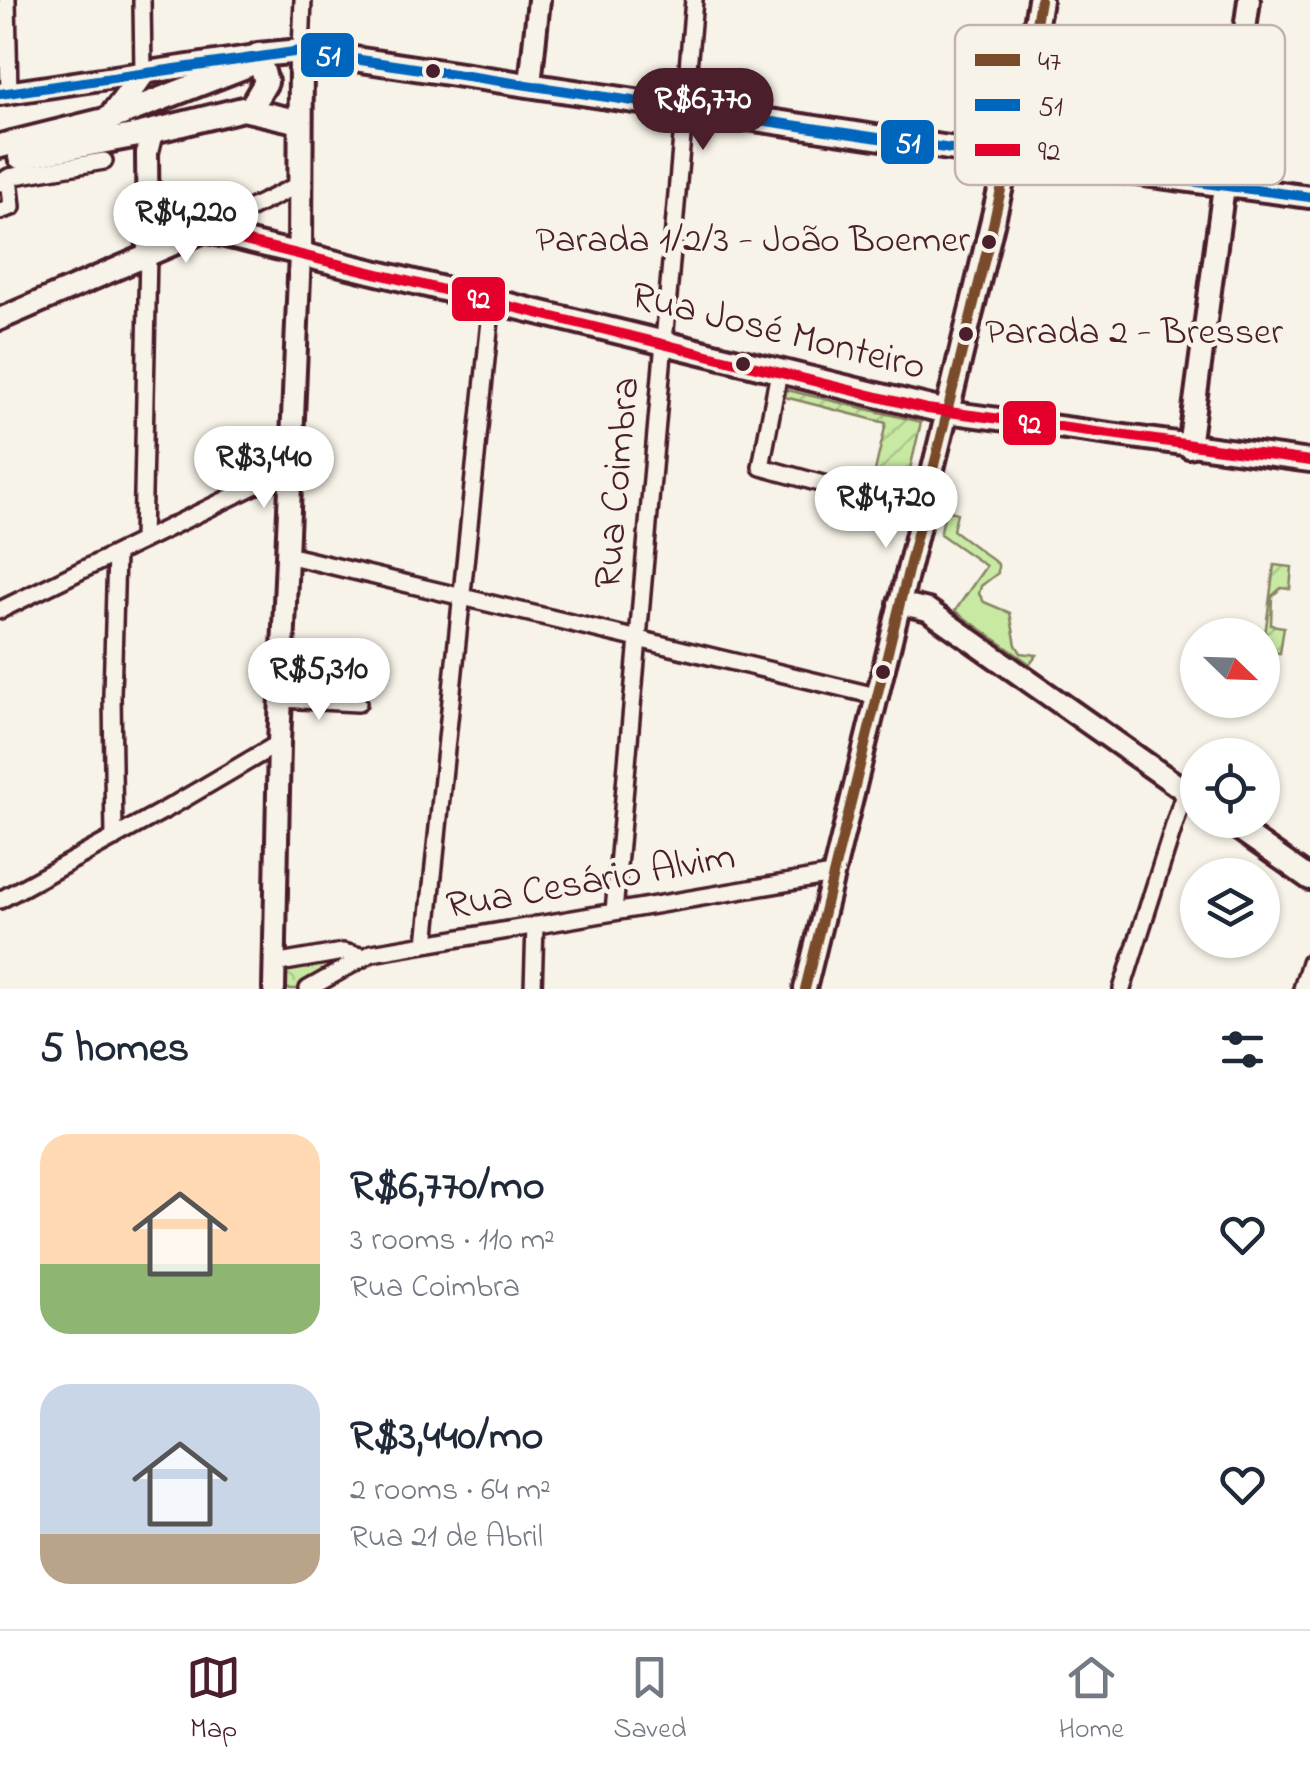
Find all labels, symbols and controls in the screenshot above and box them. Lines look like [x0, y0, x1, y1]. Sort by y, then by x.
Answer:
legend [955, 25, 1285, 185]
line badge: 51 [299, 31, 356, 79]
text: 51 [316, 38, 341, 79]
text: 47 [1038, 43, 1062, 84]
unlabelled marker [423, 61, 443, 81]
pin: R$6,770 [611, 68, 795, 153]
text: R$6,770 [655, 77, 751, 124]
text: 51 [1038, 88, 1063, 129]
line badge: 51 [879, 118, 936, 166]
text: 51 [896, 125, 921, 166]
text: 92 [1038, 133, 1060, 174]
pin: R$4,220 [94, 181, 278, 266]
text: R$4,220 [135, 190, 237, 237]
place label: Parada 1/2/3 - João Boemer [535, 214, 970, 270]
marker: Parada 1/2/3 - João Boemer [979, 232, 999, 252]
street label: Rua José Monteiro [625, 268, 931, 398]
line badge: 92 [450, 275, 507, 323]
text: 92 [467, 281, 490, 322]
place label: Parada 2 - Bresser [985, 306, 1283, 362]
marker: Parada 2 - Bresser [956, 324, 976, 344]
unlabelled marker [733, 354, 753, 374]
street label: Rua Coimbra [580, 375, 658, 591]
line badge: 92 [1001, 399, 1058, 447]
text: 92 [1018, 406, 1041, 447]
pin: R$3,440 [172, 426, 356, 511]
text: R$3,440 [216, 435, 312, 482]
pin: R$4,720 [794, 466, 978, 551]
text: R$4,720 [837, 475, 935, 522]
north arrow [1180, 618, 1280, 718]
map controls [1180, 618, 1280, 958]
pin: R$5,310 [227, 638, 411, 723]
text: R$5,310 [270, 647, 368, 694]
unlabelled marker [873, 662, 893, 682]
button: locate [1180, 738, 1280, 838]
street label: Rua Cesário Alvim [442, 829, 740, 937]
button: layers [1180, 858, 1280, 958]
text: 5 homes [40, 1019, 189, 1080]
icon: filters [1215, 1022, 1270, 1077]
text: R$6,770/mo [350, 1157, 545, 1218]
icon: home [120, 1174, 240, 1294]
icon: heart [1215, 1207, 1270, 1262]
text: 3 rooms · 110 m² [350, 1218, 555, 1265]
text: Rua Coimbra [350, 1265, 520, 1312]
text: R$3,440/mo [350, 1407, 543, 1468]
icon: home [120, 1424, 240, 1544]
icon: heart [1215, 1457, 1270, 1512]
text: 2 rooms · 64 m² [350, 1468, 551, 1515]
text: Rua 21 de Abril [350, 1515, 543, 1562]
tab: Map [186, 1650, 241, 1751]
tab: Saved [613, 1650, 686, 1751]
tab: Home [1059, 1650, 1124, 1751]

